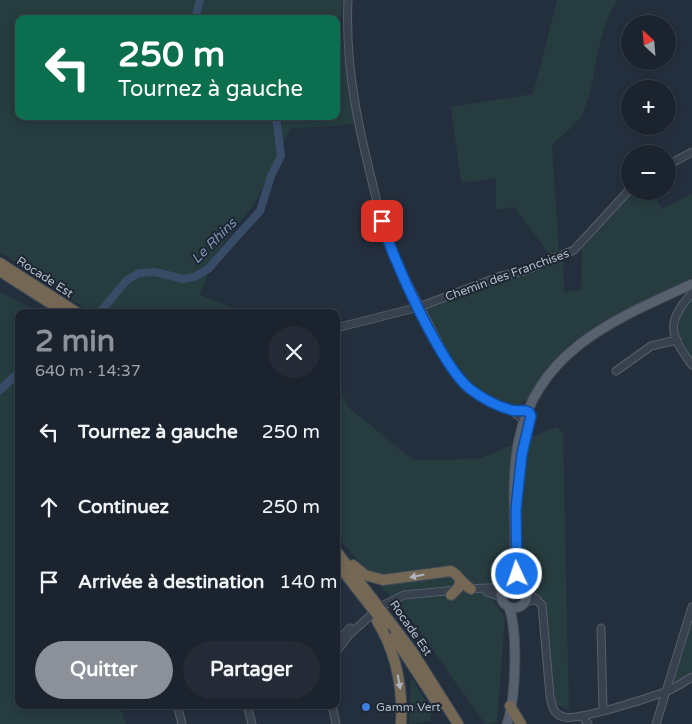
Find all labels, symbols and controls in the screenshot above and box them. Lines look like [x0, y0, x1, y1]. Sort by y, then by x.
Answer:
north arrow [621, 15, 676, 70]
map controls [621, 15, 676, 200]
text: 250 m [118, 34, 225, 76]
icon: left [35, 35, 100, 100]
text: Tournez à gauche [118, 76, 303, 102]
button: + [621, 80, 676, 135]
button: − [621, 145, 676, 200]
pin [361, 200, 403, 242]
icon: arrive [368, 207, 396, 235]
water label: Le Rhins [188, 214, 241, 267]
street label: Chemin des Franchises [443, 246, 571, 304]
street label: Rocade Est [14, 254, 76, 301]
text: 2 min [35, 323, 115, 360]
button: close [268, 326, 320, 378]
text: 640 m · 14:37 [35, 361, 141, 381]
icon: left [35, 418, 63, 446]
text: Tournez à gauche [78, 421, 238, 443]
text: 250 m [262, 421, 320, 443]
icon: ahead [35, 493, 63, 521]
text: Continuez [78, 496, 169, 518]
text: 250 m [262, 496, 320, 518]
position arrow [490, 547, 542, 599]
icon: arrive [35, 568, 63, 596]
text: Arrivée à destination [78, 571, 264, 593]
text: 140 m [279, 571, 337, 593]
one-way arrow [409, 573, 425, 581]
street label: Rocade Est [387, 598, 435, 659]
button: Quitter [35, 641, 173, 699]
button: Partager [183, 641, 320, 699]
one-way arrow [396, 675, 404, 691]
place label: Gamm Vert [376, 700, 441, 714]
marker: Gamm Vert [360, 701, 372, 713]

